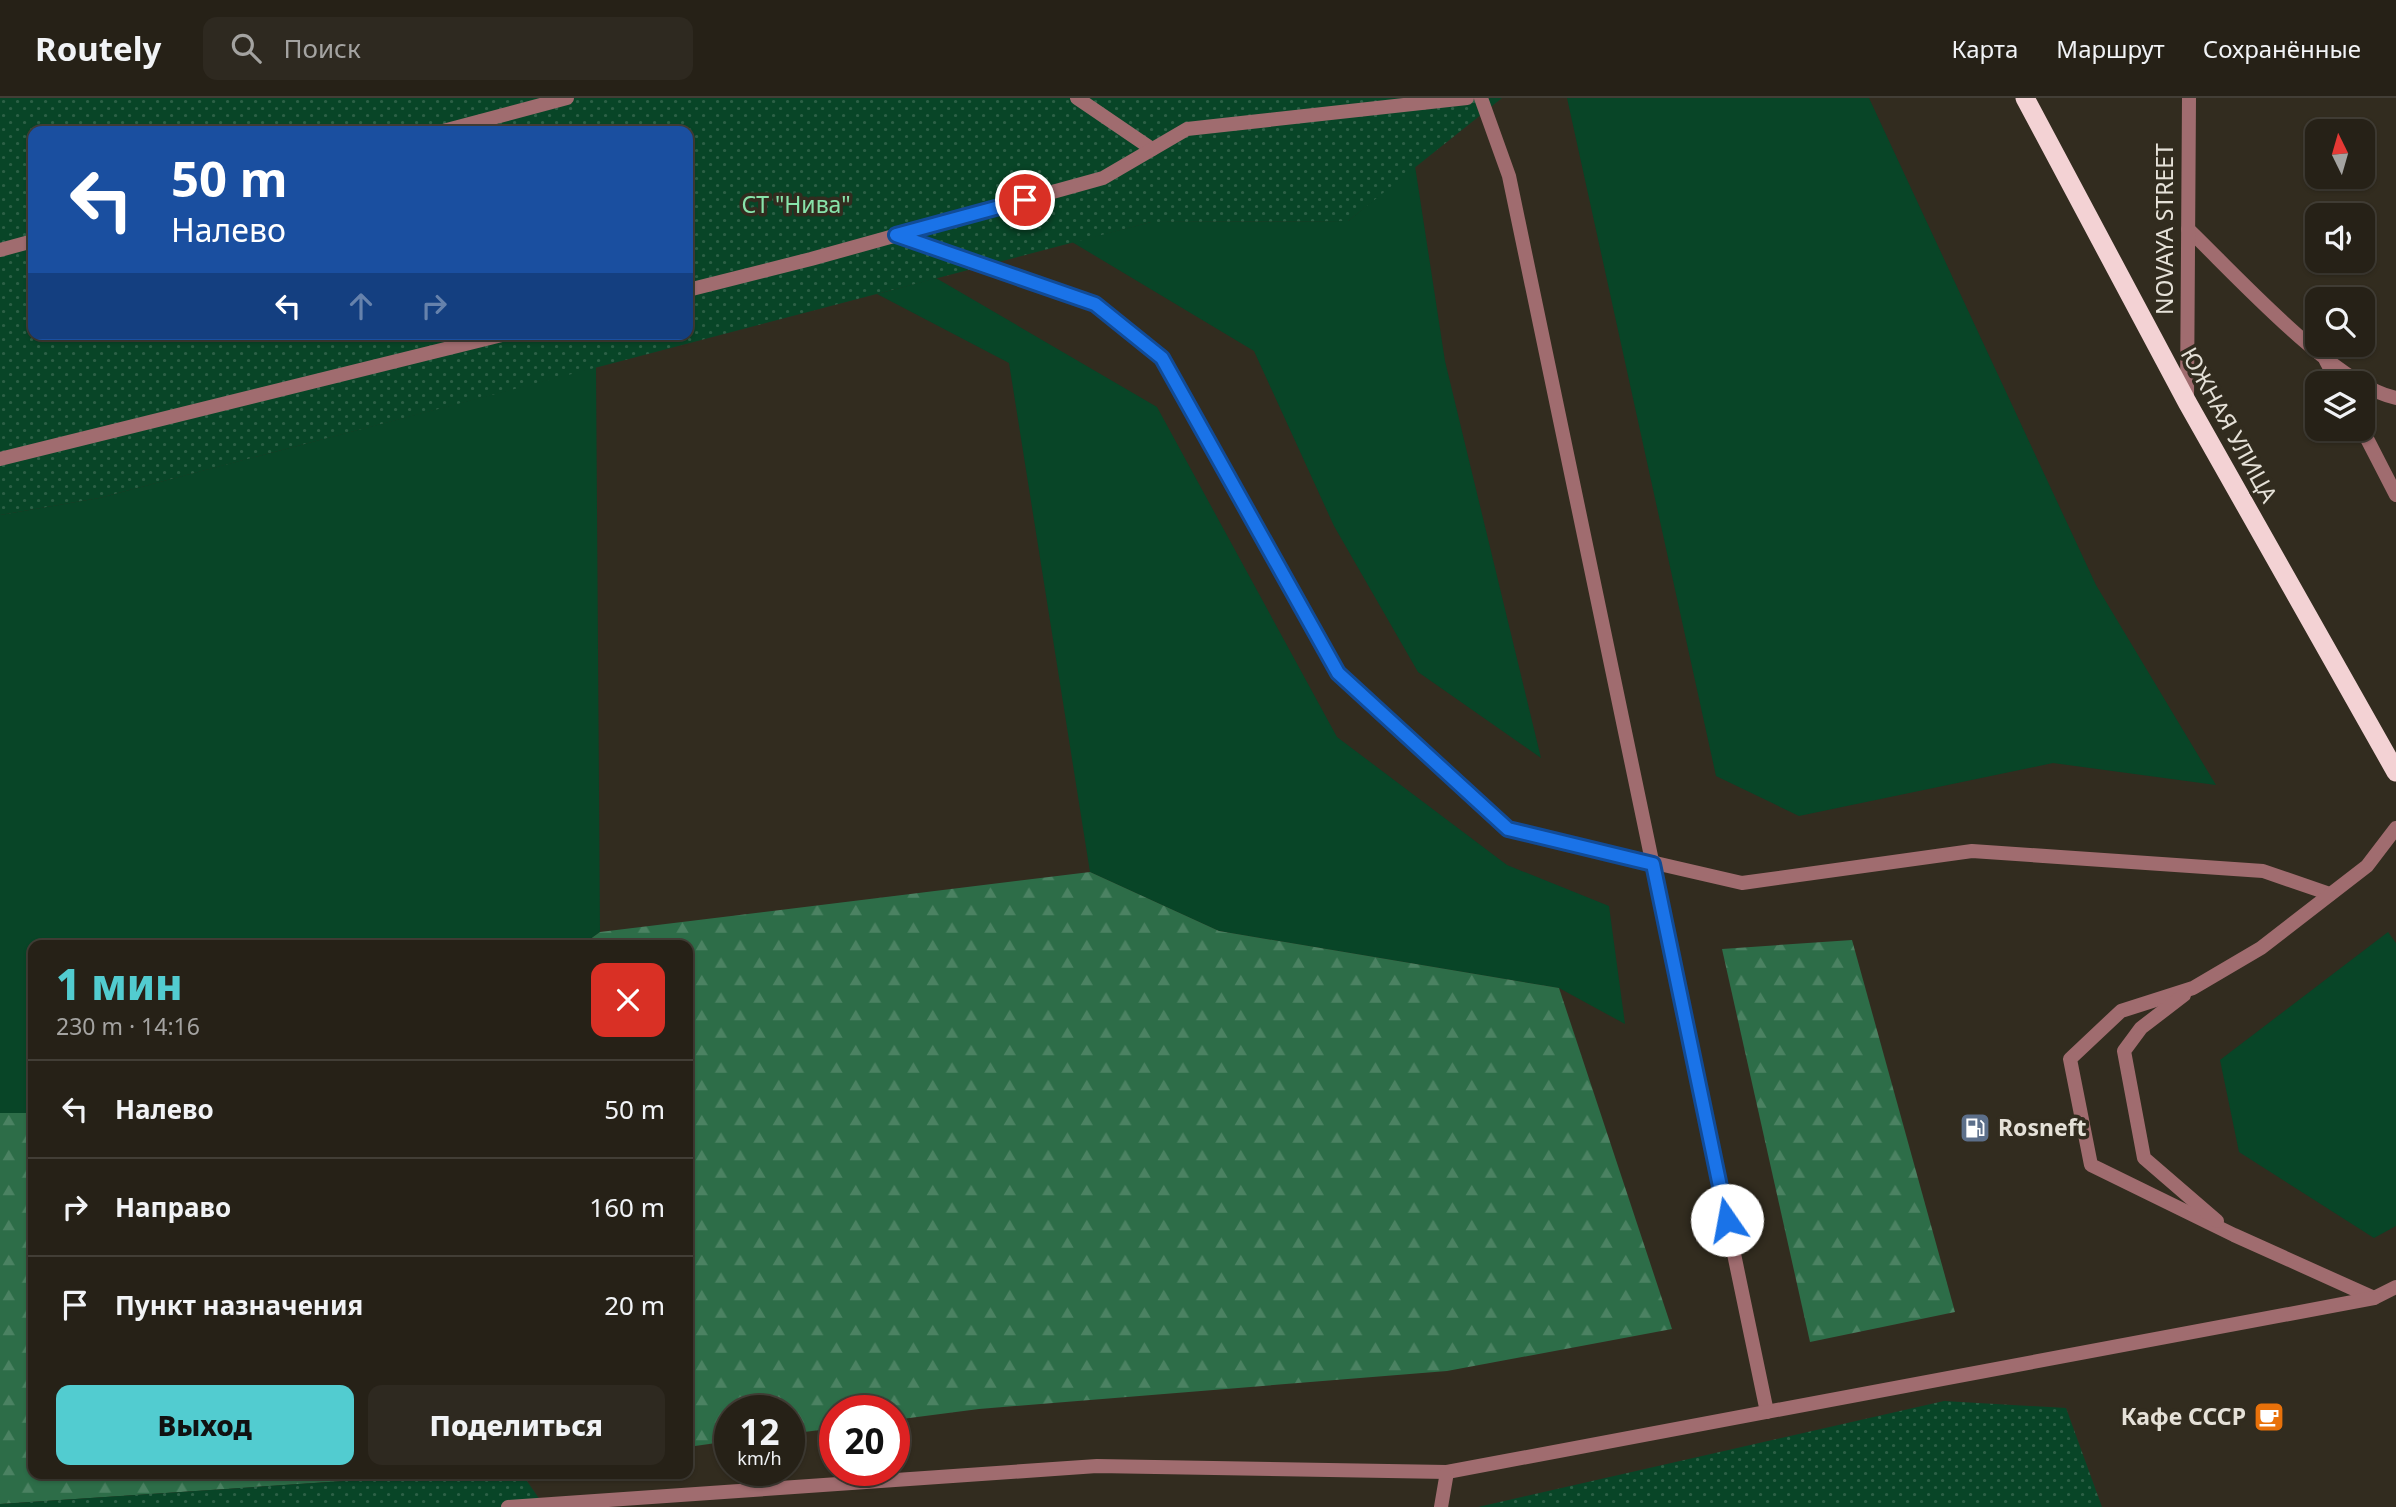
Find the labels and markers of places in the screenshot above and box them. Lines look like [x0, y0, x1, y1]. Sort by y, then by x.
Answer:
pin [995, 170, 1055, 230]
fuel station icon: Rosneft [1958, 1111, 1992, 1145]
place label: Rosneft [1998, 1111, 2087, 1143]
place label: Кафе СССР [2121, 1400, 2246, 1432]
cafe icon: Кафе СССР [2252, 1400, 2286, 1434]

